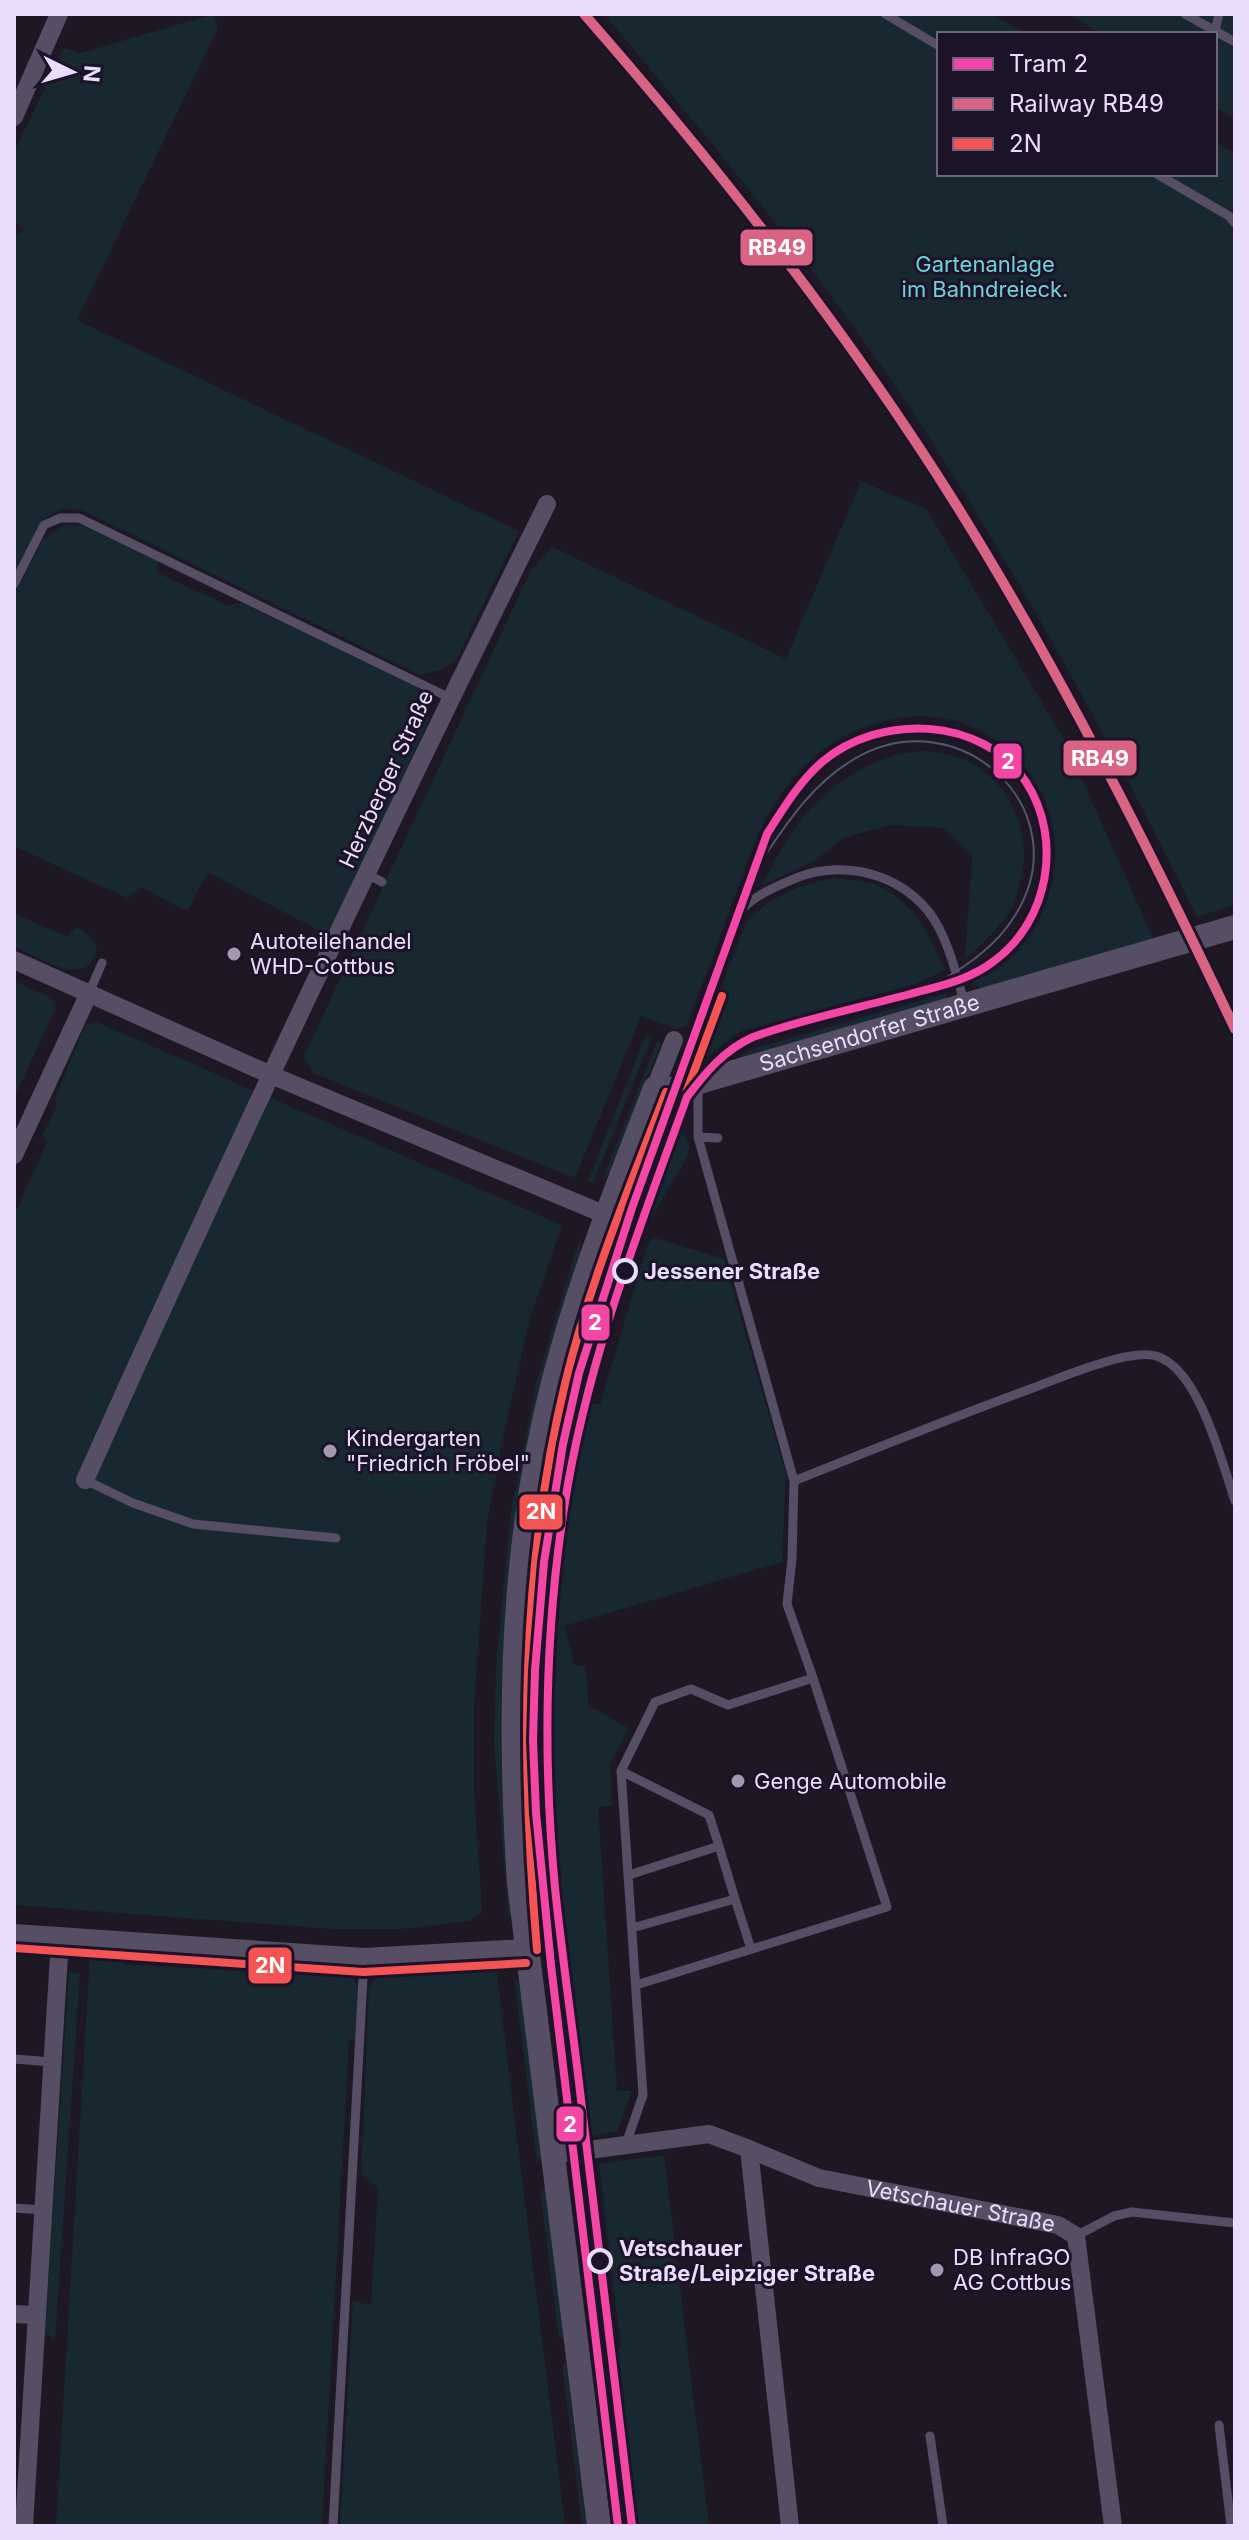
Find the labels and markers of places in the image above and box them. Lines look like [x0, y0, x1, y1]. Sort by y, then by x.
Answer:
place label: Autoteilehandel WHD-Cottbus [250, 928, 412, 979]
marker: Autoteilehandel WHD-Cottbus [225, 945, 243, 963]
place label: Jessener Straße [644, 1258, 820, 1284]
marker: Jessener Straße [613, 1259, 637, 1283]
place label: Kindergarten "Friedrich Fröbel" [346, 1425, 530, 1476]
marker: Kindergarten "Friedrich Fröbel" [321, 1442, 339, 1460]
place label: Genge Automobile [754, 1768, 947, 1794]
marker: Genge Automobile [729, 1772, 747, 1790]
place label: Vetschauer Straße/Leipziger Straße [619, 2235, 875, 2286]
place label: DB InfraGO AG Cottbus [953, 2244, 1071, 2295]
marker: Vetschauer Straße/Leipziger Straße [588, 2249, 612, 2273]
marker: DB InfraGO AG Cottbus [928, 2261, 946, 2279]

